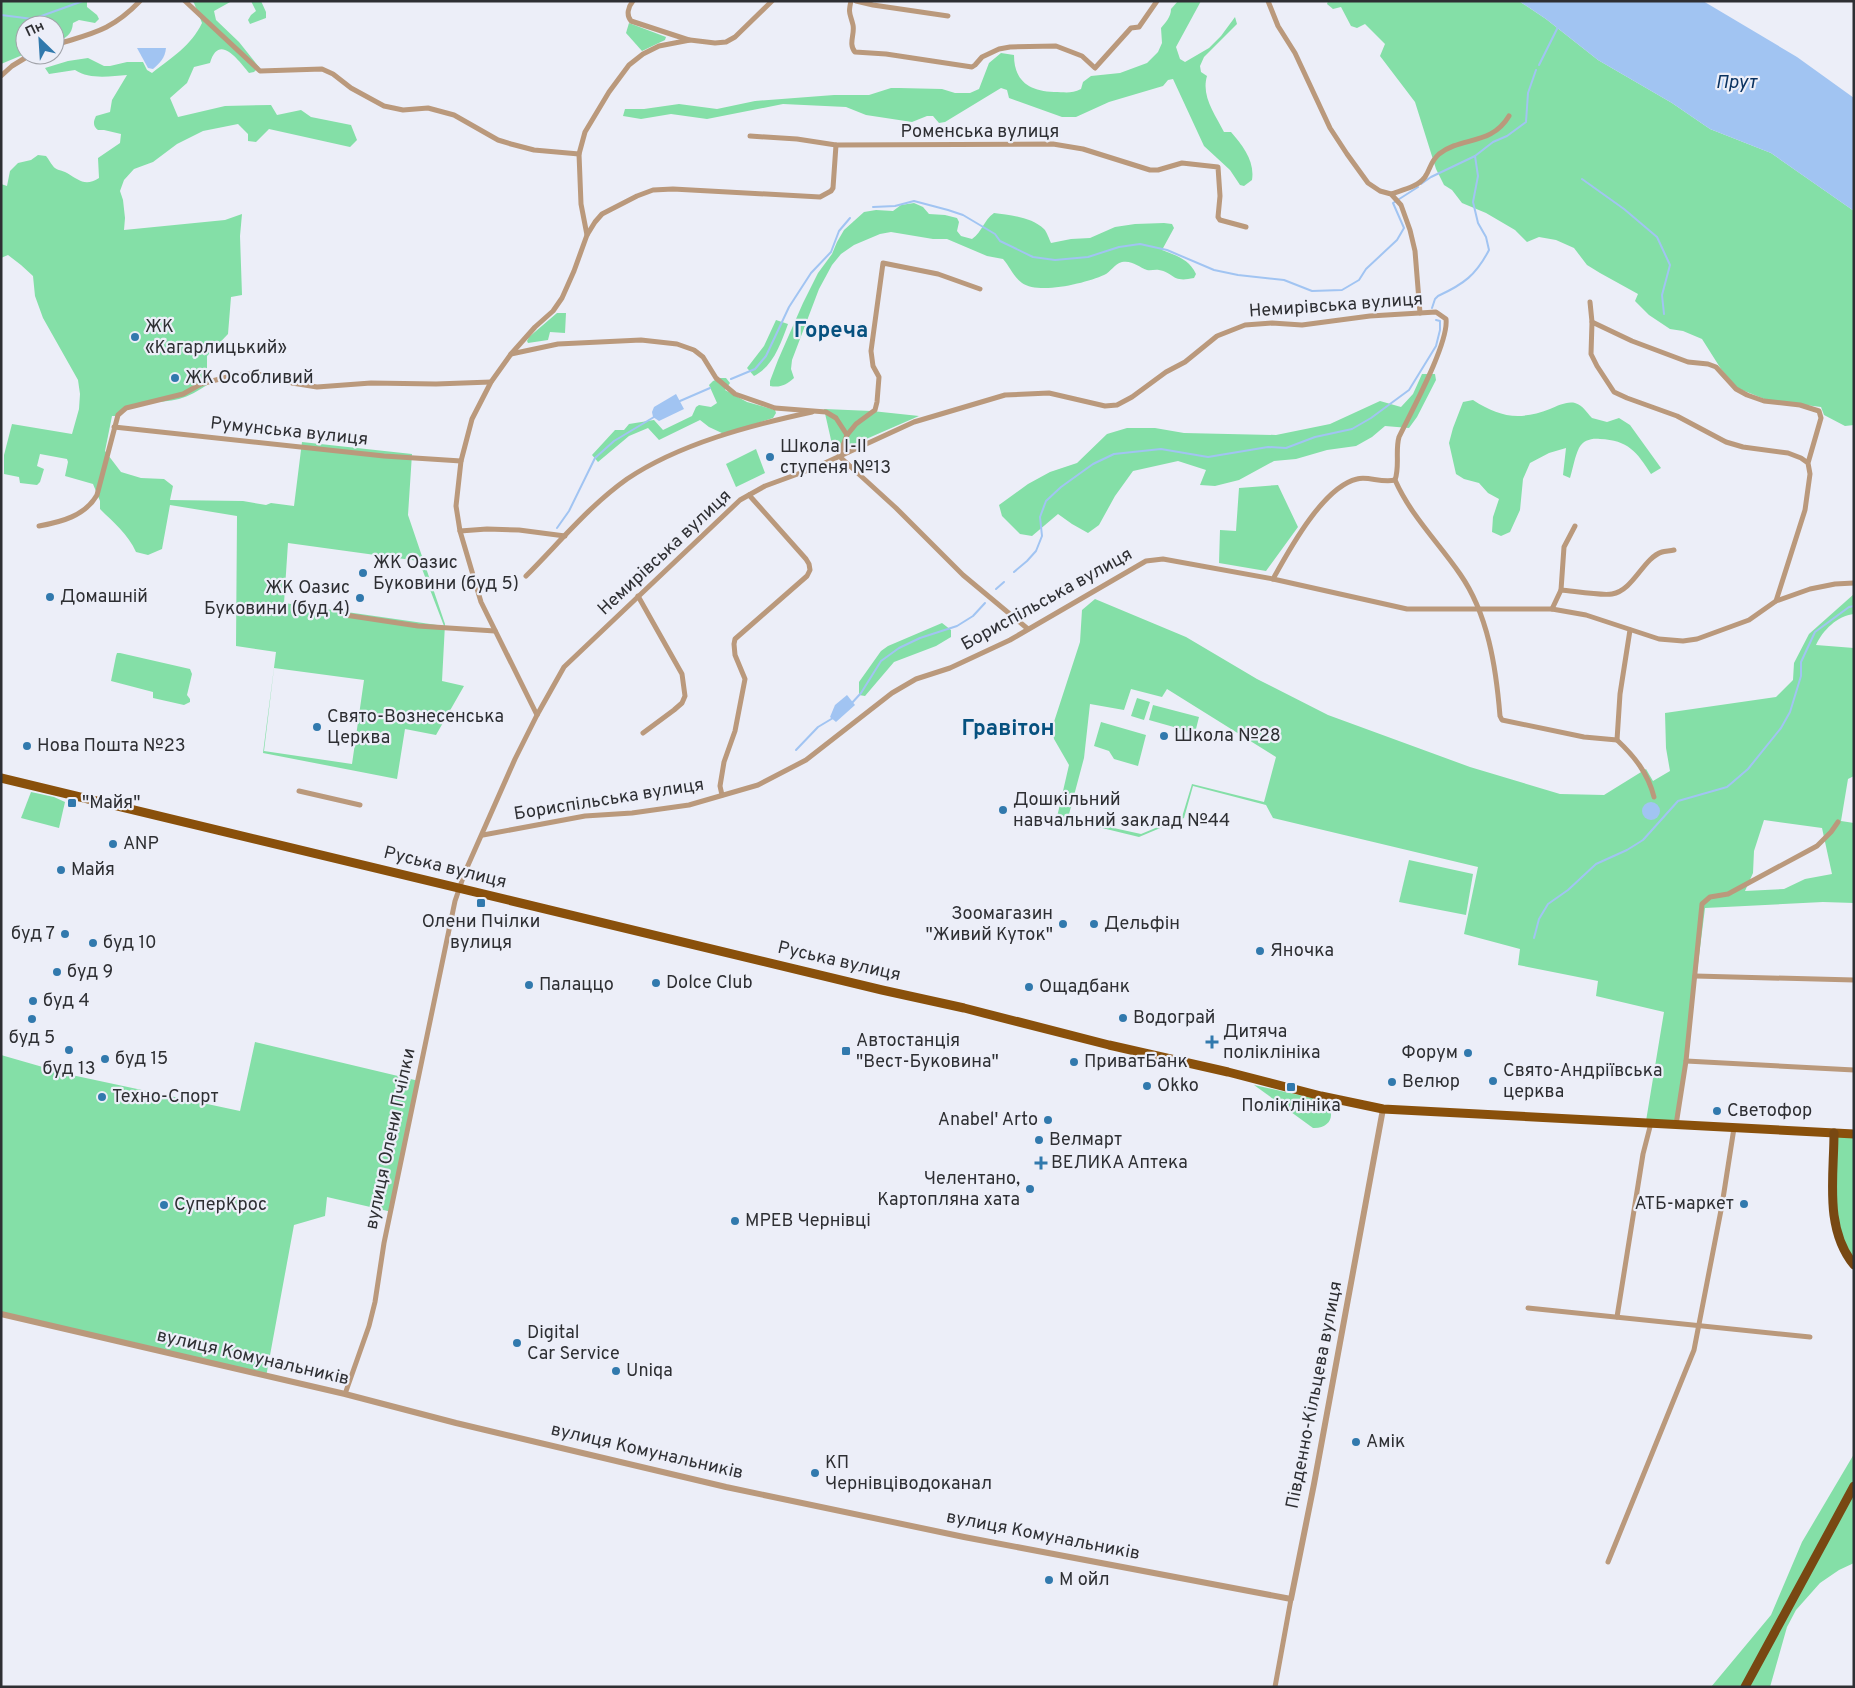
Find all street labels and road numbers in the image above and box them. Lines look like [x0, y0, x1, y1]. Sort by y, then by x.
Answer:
street label: Роменська вулиця [901, 121, 1059, 144]
street label: Немирівська вулиця [1248, 288, 1424, 324]
street label: Румунська вулиця [209, 412, 369, 452]
street label: Немирівська вулиця [593, 485, 737, 621]
street label: Бориспільська вулиця [957, 543, 1137, 657]
street label: Бориспільська вулиця [512, 774, 706, 826]
street label: Руська вулиця [381, 842, 509, 894]
street label: Руська вулиця [775, 937, 903, 987]
street label: вулиця Олени Пчілки [361, 1046, 421, 1232]
street label: Південно-Кільцева вулиця [1282, 1279, 1348, 1511]
street label: вулиця Комунальників [155, 1325, 351, 1391]
street label: вулиця Комунальників [549, 1419, 745, 1485]
street label: вулиця Комунальників [944, 1506, 1142, 1566]

